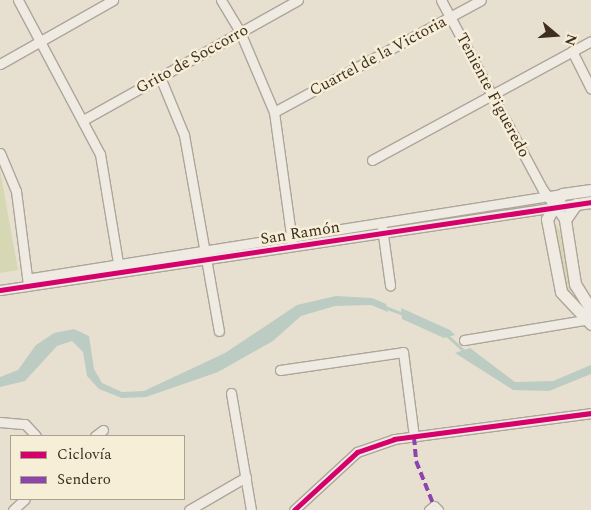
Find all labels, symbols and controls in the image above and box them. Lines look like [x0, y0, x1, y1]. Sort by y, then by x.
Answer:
north arrow [531, 10, 581, 60]
street label: Cuartel de la Victoria [306, 12, 450, 100]
street label: Grito de Soccorro [132, 20, 252, 98]
street label: Teniente Figueredo [452, 29, 534, 161]
text: N [559, 31, 582, 48]
street label: San Ramón [259, 217, 341, 249]
legend [10, 435, 185, 500]
text: Ciclovía [57, 443, 112, 466]
text: Sendero [57, 468, 111, 491]

